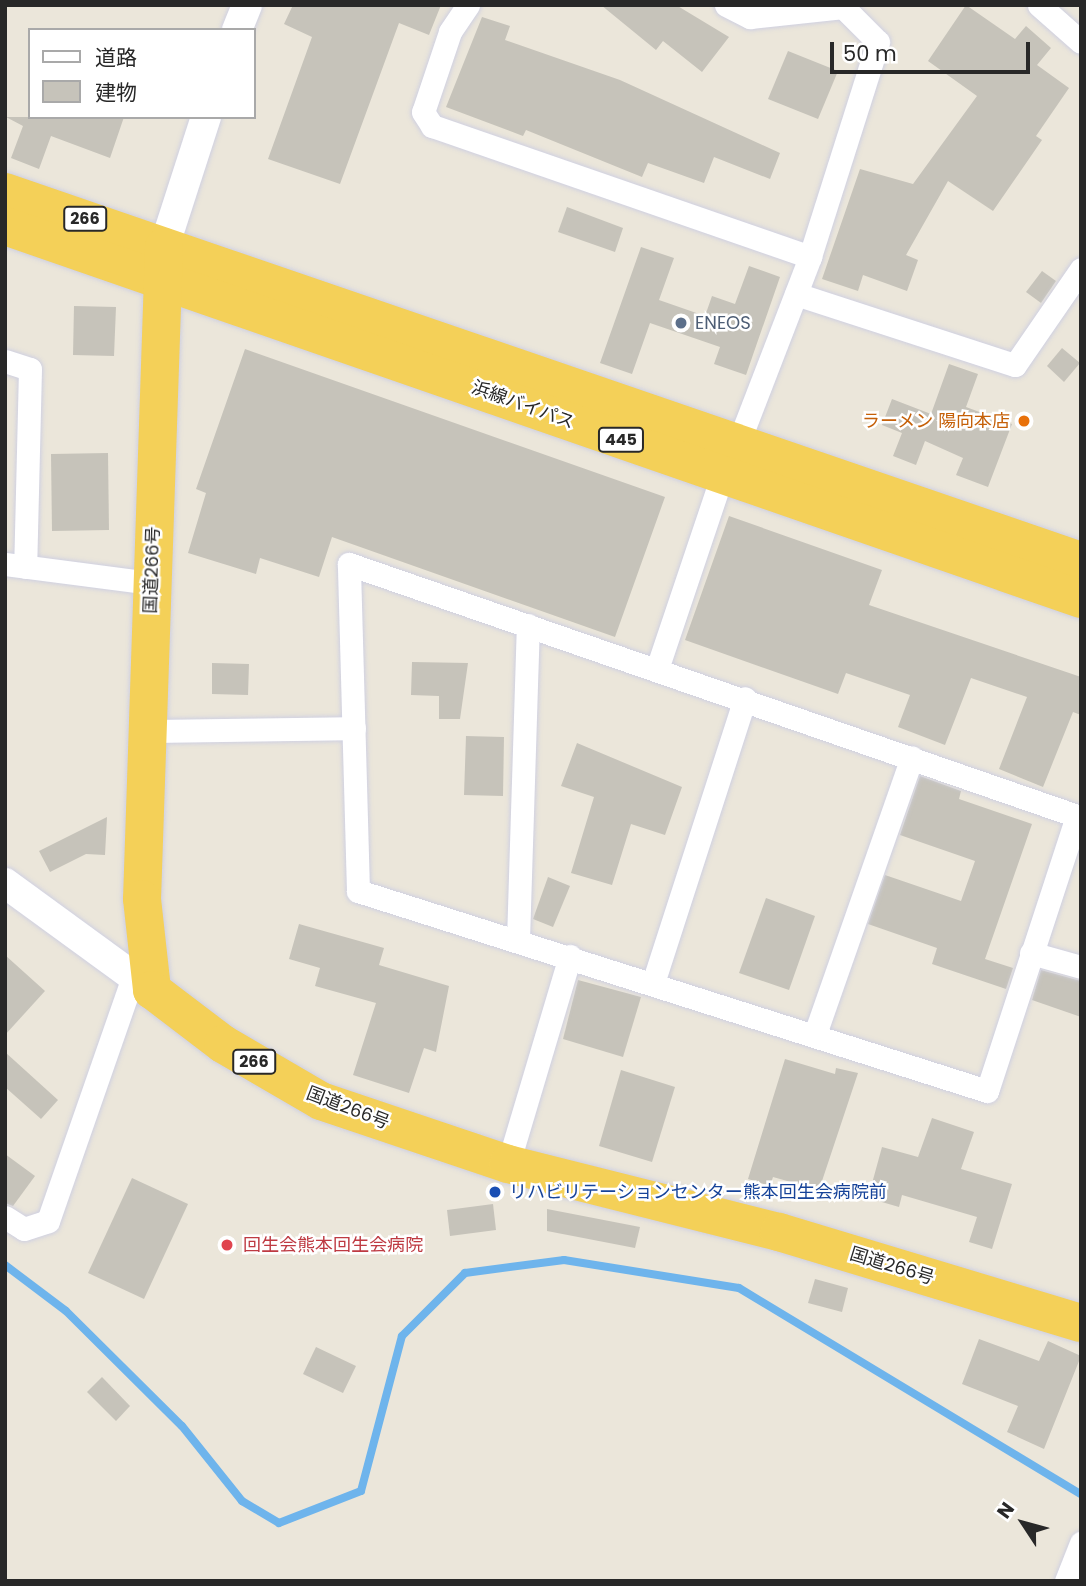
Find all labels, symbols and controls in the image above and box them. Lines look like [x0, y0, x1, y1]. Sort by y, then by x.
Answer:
legend [28, 28, 256, 119]
scale bar [834, 28, 1034, 72]
text: 50 m [843, 39, 897, 68]
text: 道路 [95, 43, 137, 72]
text: 建物 [95, 78, 137, 107]
road number: 266 [62, 206, 108, 232]
place label: ENEOS [695, 312, 751, 334]
marker: ENEOS [673, 315, 689, 331]
street label: 浜線バイパス [469, 376, 577, 434]
place label: ラーメン 陽向本店 [861, 410, 1010, 432]
marker: ラーメン 陽向本店 [1016, 413, 1032, 429]
road number: 445 [596, 428, 646, 452]
street label: 国道266号 [140, 526, 164, 614]
road number: 266 [231, 1050, 277, 1074]
street label: 国道266号 [303, 1082, 393, 1134]
place label: リハビリテーションセンター熊本回生会病院前 [509, 1181, 887, 1203]
marker: リハビリテーションセンター熊本回生会病院前 [487, 1184, 503, 1200]
place label: 回生会熊本回生会病院 [243, 1234, 423, 1256]
marker: 回生会熊本回生会病院 [217, 1235, 237, 1255]
street label: 国道266号 [847, 1243, 937, 1289]
north arrow [988, 1488, 1058, 1558]
text: N [990, 1497, 1021, 1524]

